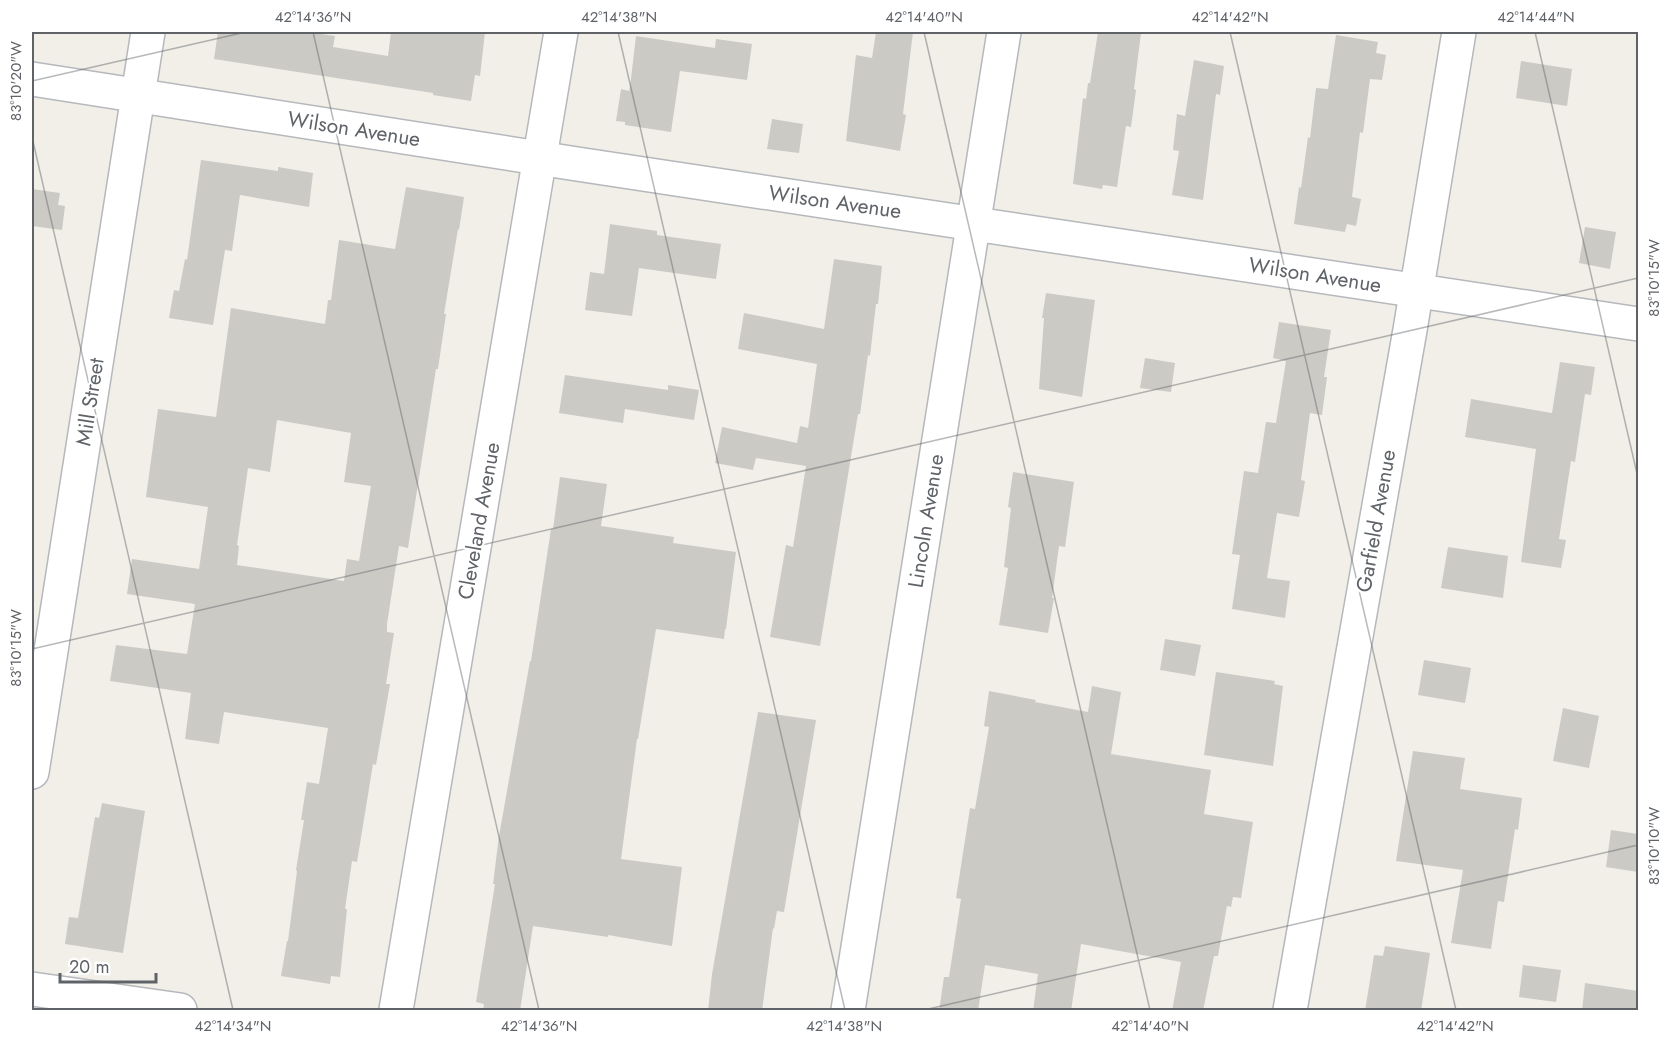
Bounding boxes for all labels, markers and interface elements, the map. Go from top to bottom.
text: 42°14'36"N [275,6,351,28]
text: 42°14'38"N [581,6,657,28]
text: 42°14'40"N [885,6,963,28]
text: 42°14'42"N [1191,6,1269,28]
text: 42°14'44"N [1497,6,1575,28]
text: 83°10'20"W [5,41,27,121]
street label: Wilson Avenue [286,104,423,154]
street label: Wilson Avenue [767,178,903,226]
text: 83°10'15"W [1643,239,1665,317]
street label: Wilson Avenue [1247,250,1384,300]
street label: Mill Street [68,356,112,448]
street label: Cleveland Avenue [450,440,508,602]
street label: Garfield Avenue [1349,447,1403,595]
street label: Lincoln Avenue [901,452,951,590]
text: 83°10'15"W [5,609,27,687]
text: 83°10'10"W [1643,807,1665,885]
scale bar [60,946,156,984]
text: 20 m [69,954,109,980]
text: 42°14'34"N [195,1015,271,1037]
text: 42°14'36"N [501,1015,577,1037]
text: 42°14'38"N [806,1015,882,1037]
text: 42°14'40"N [1111,1015,1189,1037]
text: 42°14'42"N [1416,1015,1494,1037]

